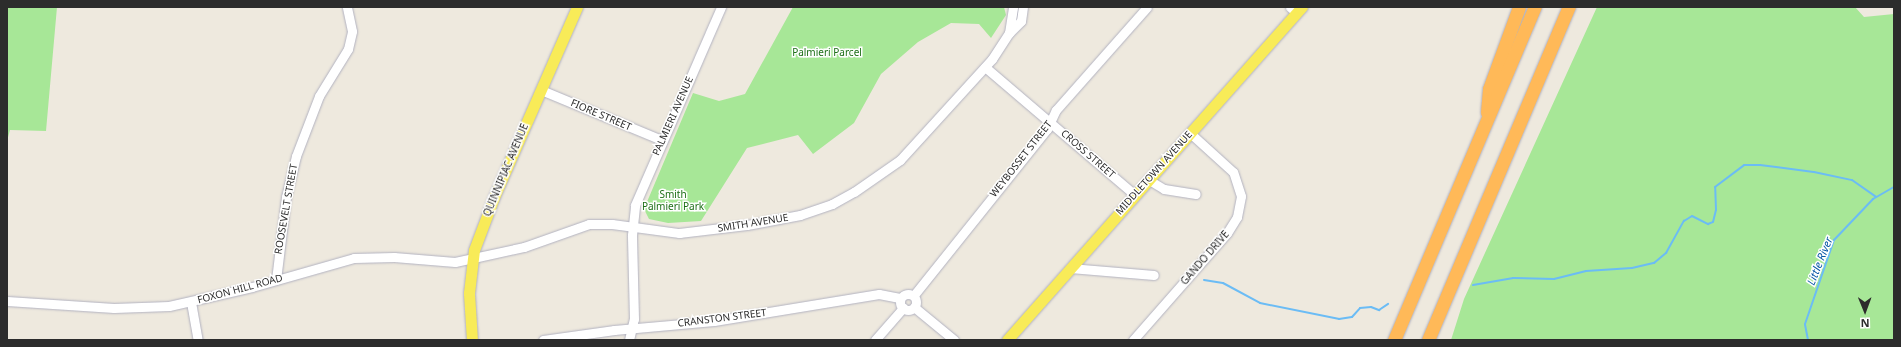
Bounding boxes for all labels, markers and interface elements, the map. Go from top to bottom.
park label: Palmieri Parcel [792,47,862,59]
street label: PALMIERI AVENUE [650,75,696,157]
street label: FIORE STREET [569,97,633,133]
street label: WEYBOSSET STREET [987,118,1055,200]
street label: QUINNIPIAC AVENUE [481,122,531,218]
street label: CROSS STREET [1058,127,1118,181]
street label: MIDDLETOWN AVENUE [1113,129,1195,217]
street label: ROOSEVELT STREET [272,163,300,255]
park label: Smith Palmieri Park [642,188,704,212]
street label: SMITH AVENUE [717,211,789,235]
street label: GANDO DRIVE [1178,229,1232,287]
water label: Little River [1804,235,1836,287]
street label: FOXON HILL ROAD [196,272,284,306]
north arrow [1845,291,1885,331]
street label: CRANSTON STREET [677,307,767,329]
text: N [1861,316,1870,331]

